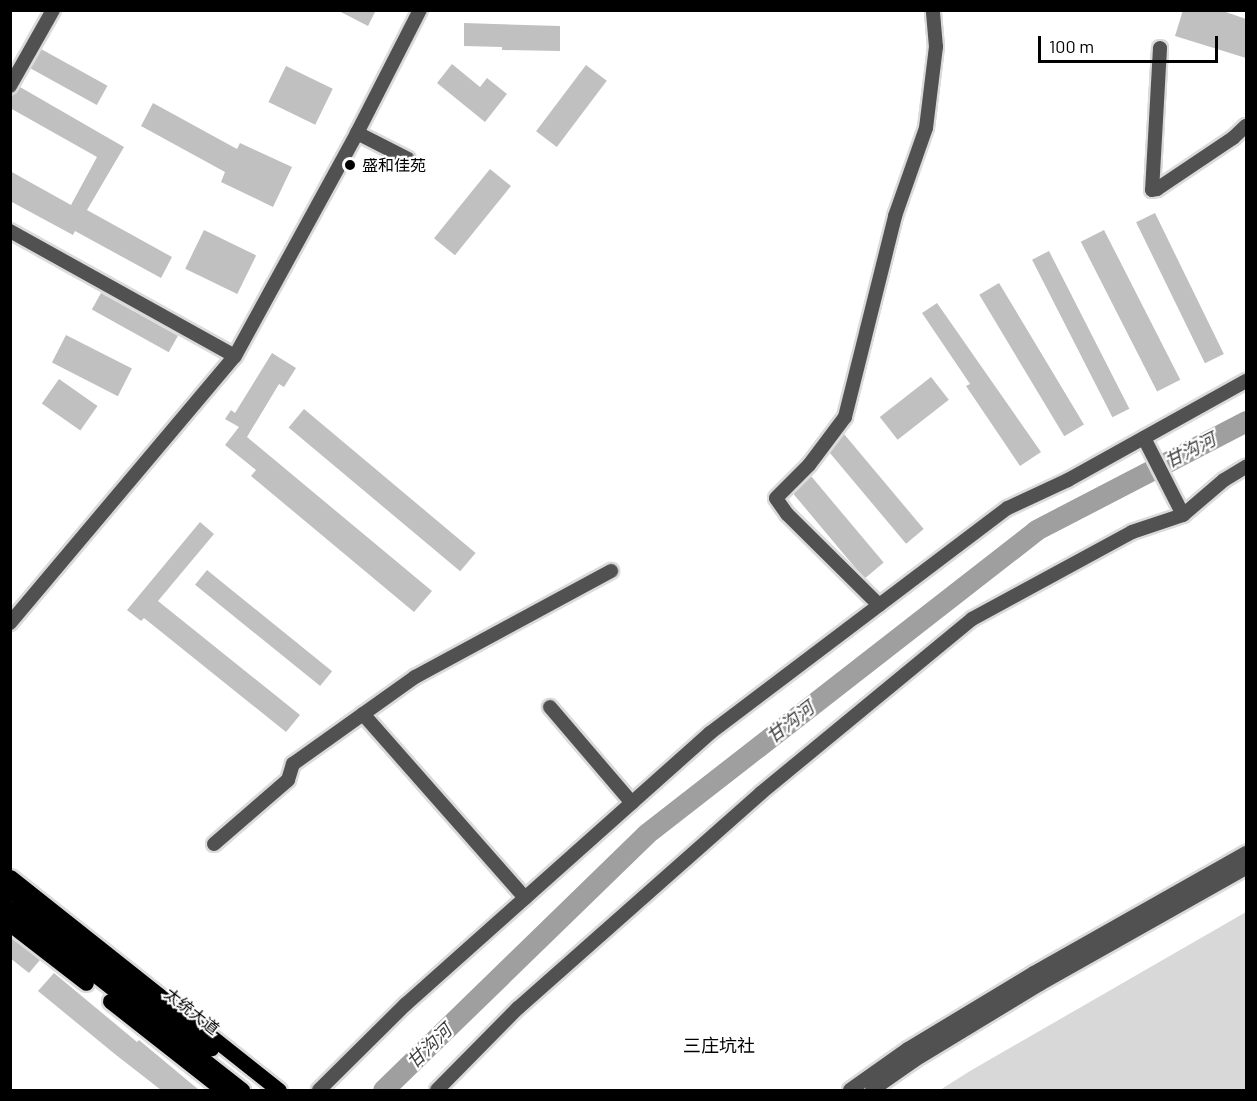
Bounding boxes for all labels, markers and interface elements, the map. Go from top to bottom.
scale bar [1041,24,1221,62]
text: 100 m [1049,35,1094,57]
place label: 盛和佳苑 [362,155,426,175]
marker: 盛和佳苑 [343,158,357,172]
water label: 甘沟河 [1161,428,1219,472]
water label: 甘沟河 [762,697,818,747]
street label: 太统大道 [161,984,223,1038]
water label: 甘沟河 [402,1019,456,1073]
district label: 三庄坑社 [683,1034,755,1056]

